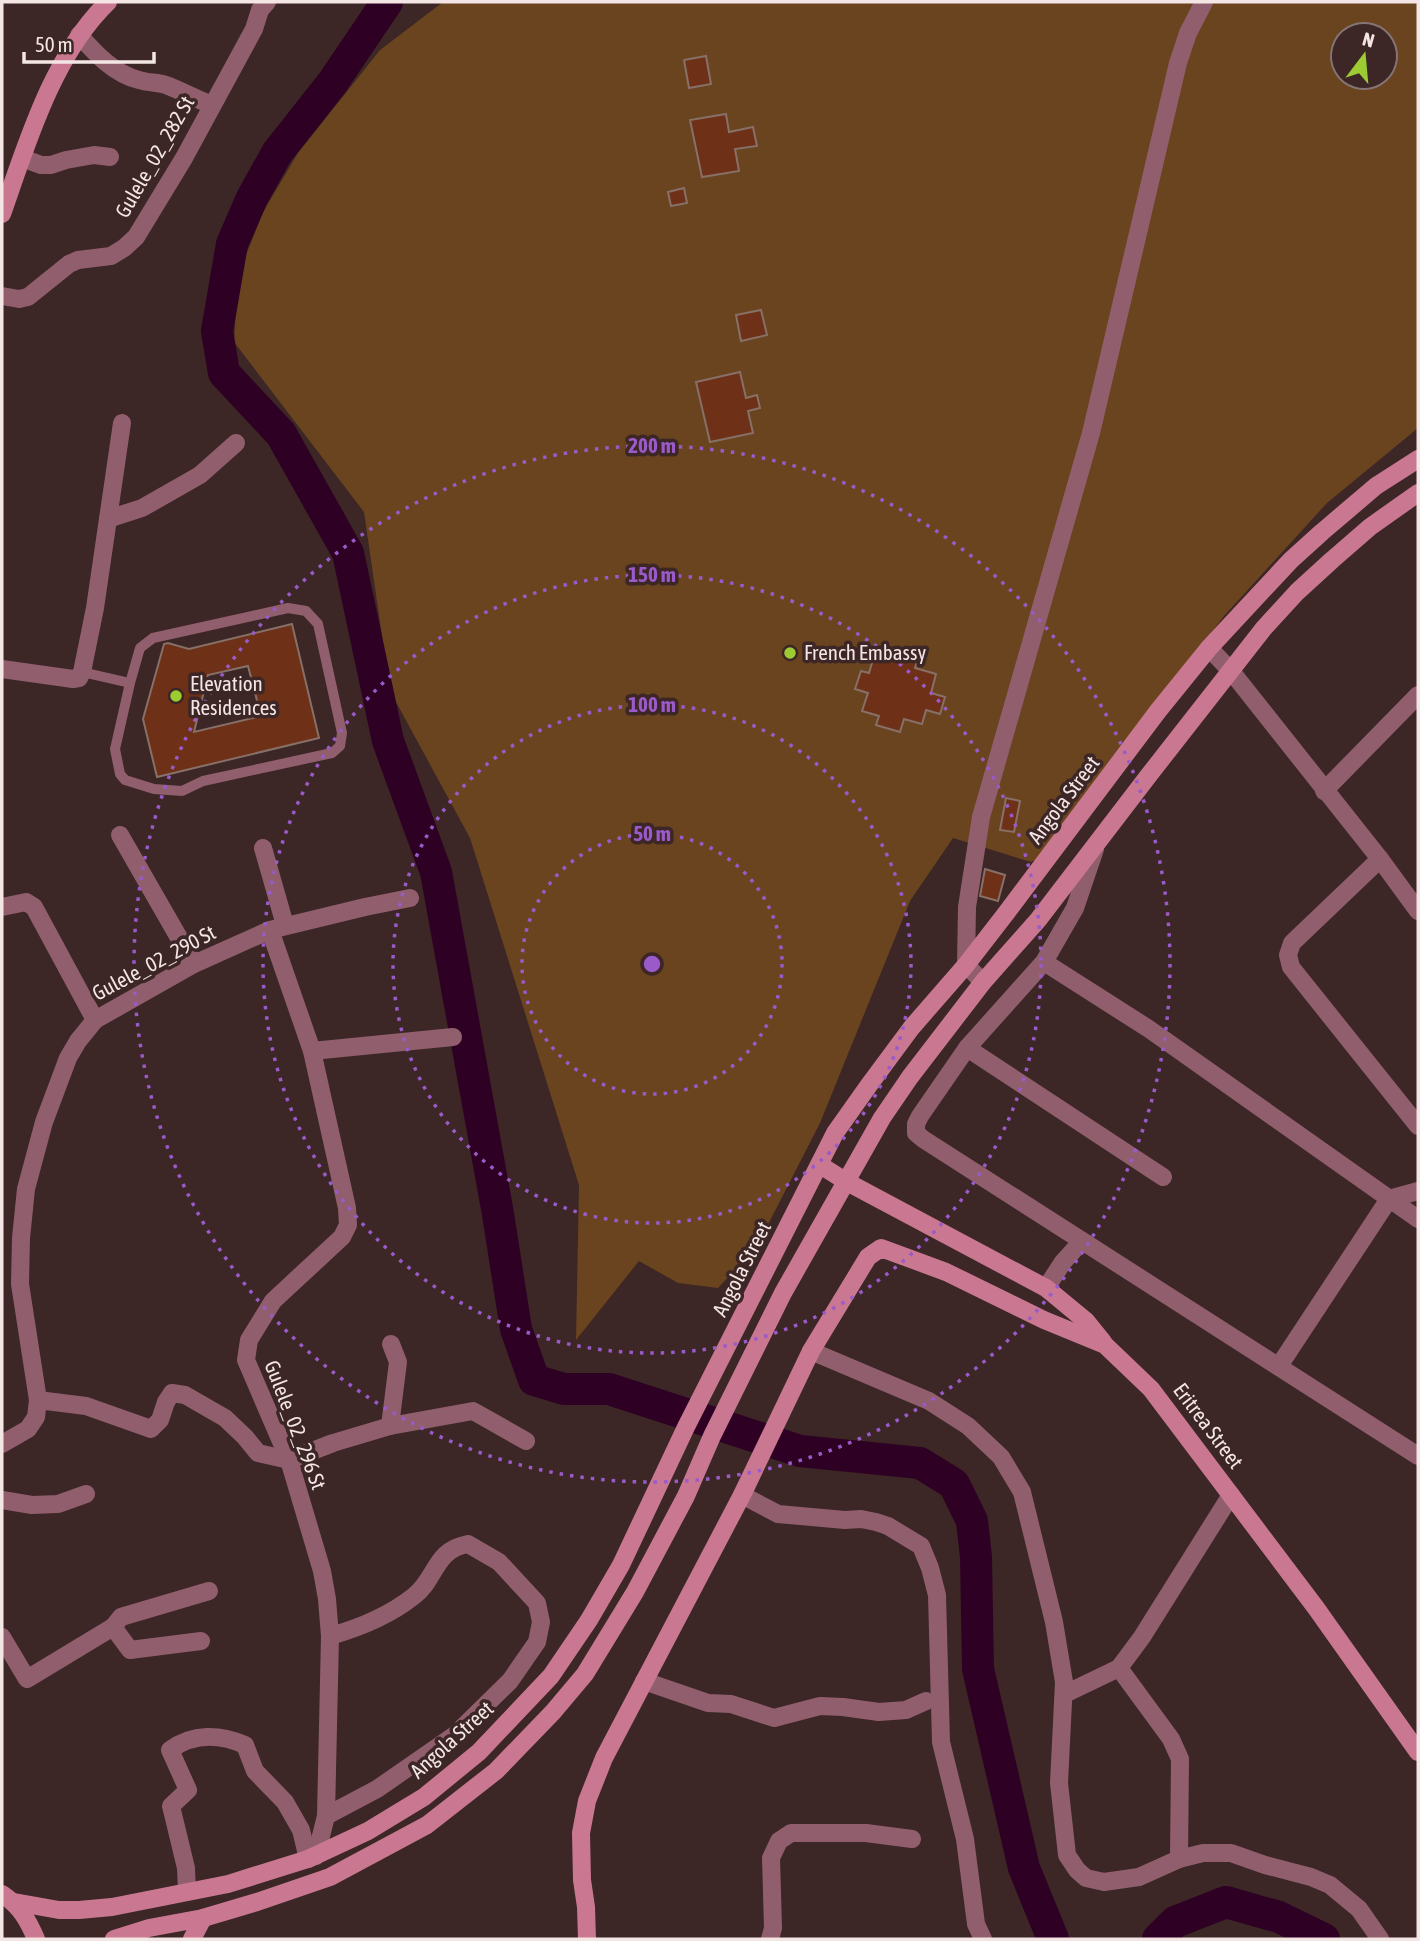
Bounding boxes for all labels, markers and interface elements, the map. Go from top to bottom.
scale bar [24,21,154,65]
north arrow [1329,21,1399,91]
text: N [1360,28,1377,52]
text: 50 m [35,32,73,56]
street label: Gulele_02_282 St [110,92,199,221]
text: 200 m [628,433,676,457]
text: 150 m [628,562,676,586]
place label: French Embassy [804,640,926,664]
marker: French Embassy [782,645,798,661]
place label: Elevation Residences [190,671,277,719]
marker: Elevation Residences [168,688,184,704]
text: 100 m [628,692,676,716]
street label: Angola Street [1023,751,1104,848]
text: 50 m [633,821,671,845]
street label: Gulele_02_290 St [88,920,219,1005]
centre of rings [640,952,664,976]
street label: Angola Street [707,1217,775,1320]
street label: Gulele_02_296 St [260,1357,332,1492]
street label: Eritrea Street [1169,1378,1249,1473]
street label: Angola Street [405,1696,498,1783]

